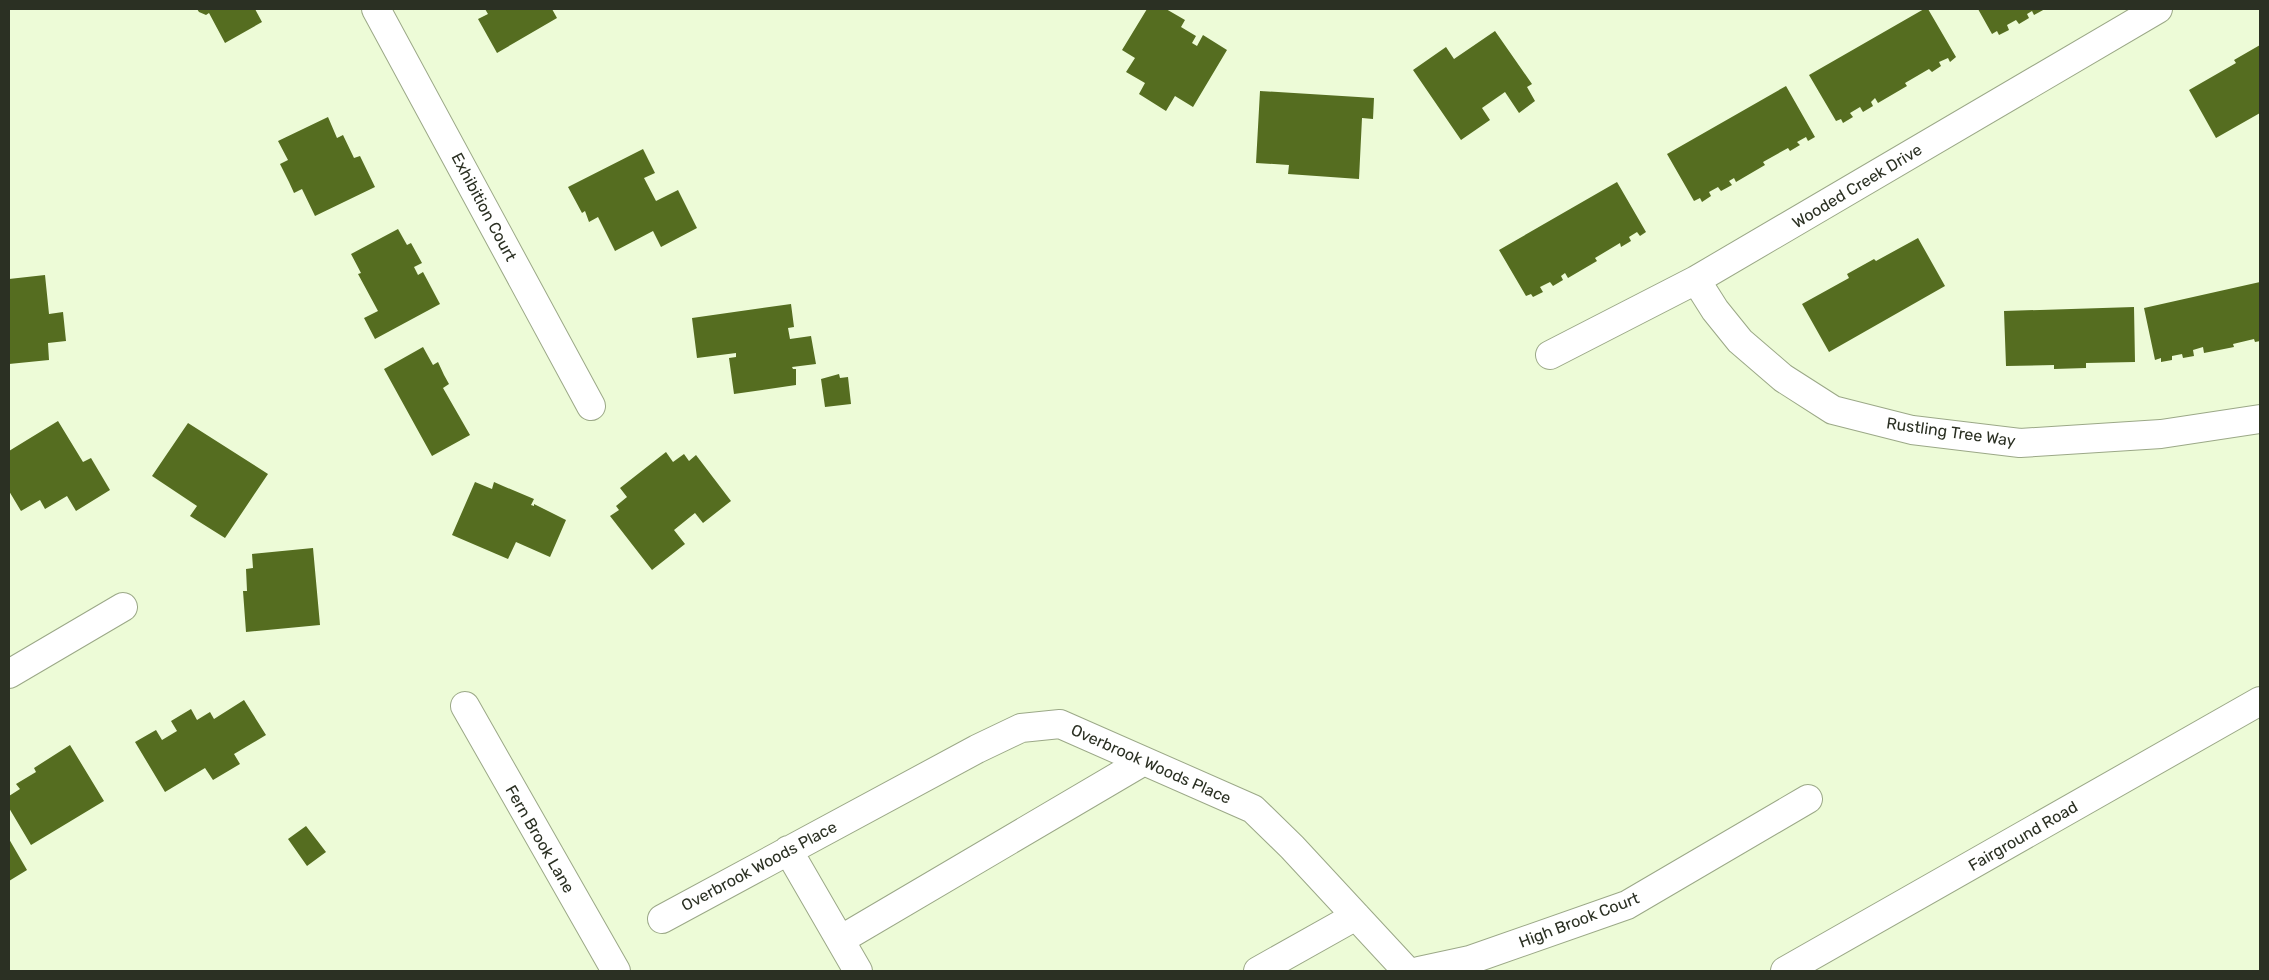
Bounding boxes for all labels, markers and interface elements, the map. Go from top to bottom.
street label: Wooded Creek Drive [1789,140,1925,232]
street label: Exhibition Court [447,150,521,264]
street label: Rustling Tree Way [1885,414,2017,451]
street label: Overbrook Woods Place [1068,720,1234,808]
street label: Fern Brook Lane [501,782,579,896]
street label: Fairground Road [1965,797,2081,875]
street label: Overbrook Woods Place [678,817,840,915]
street label: High Brook Court [1516,888,1642,952]

